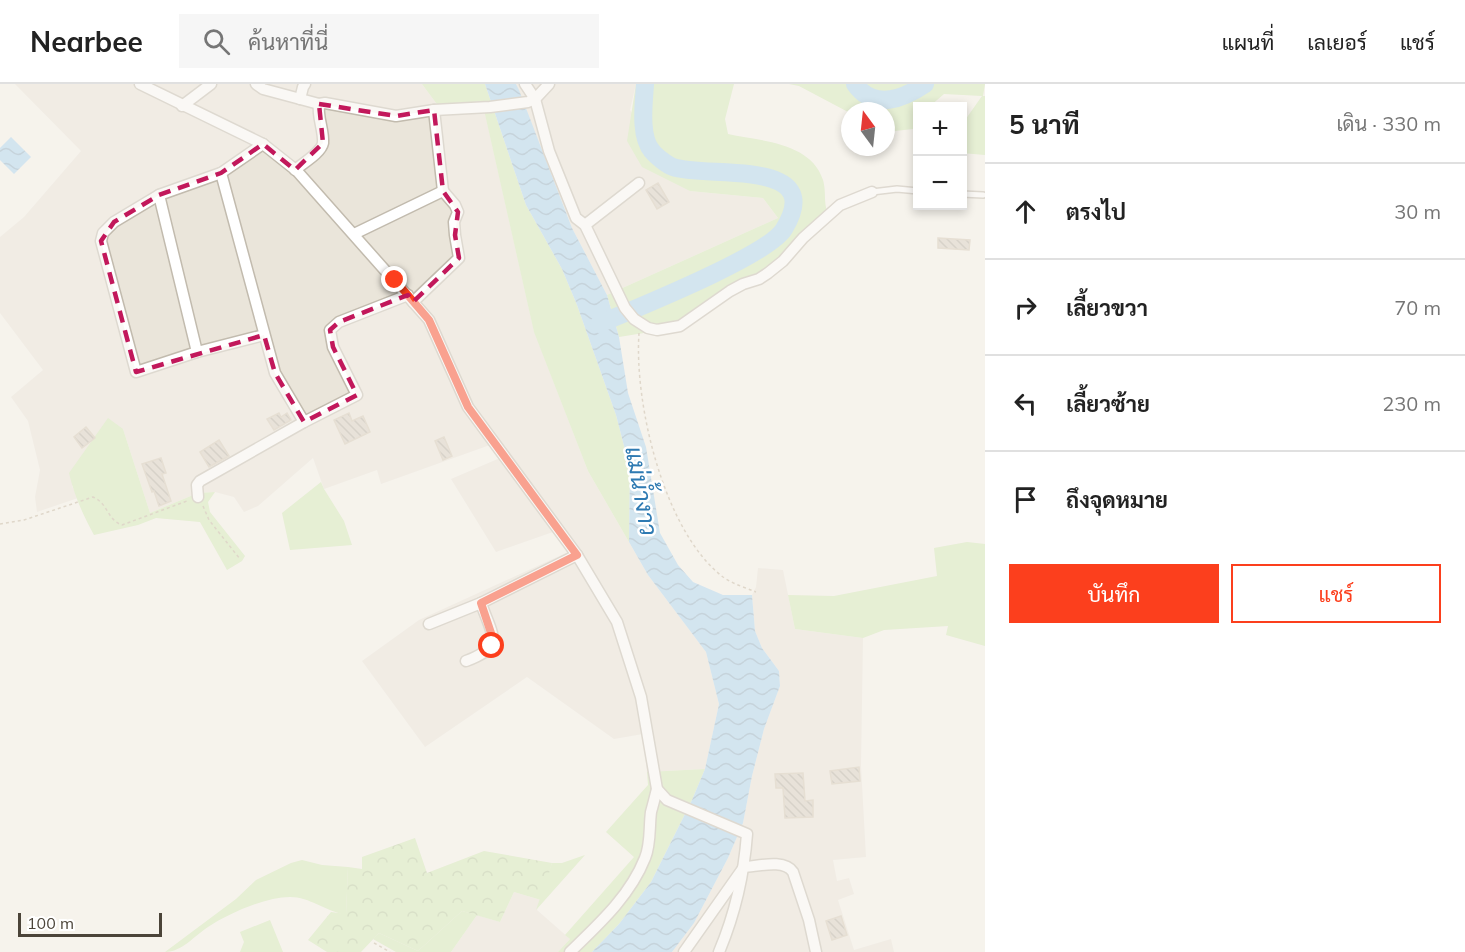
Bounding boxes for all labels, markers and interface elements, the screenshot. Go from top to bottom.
search box [179,14,599,68]
text: Nearbee [30,24,143,59]
icon: search [200,25,233,58]
text: ค้นหาที่นี่ [248,28,328,56]
text: แผนที่ [1222,29,1274,55]
text: เลเยอร์ [1307,29,1367,55]
text: แชร์ [1400,29,1435,55]
north arrow [841,102,895,156]
map controls [913,102,967,210]
button: + [913,102,967,156]
text: 5 นาที [1009,108,1080,141]
text: เดิน · 330 m [1336,111,1441,136]
button: − [913,156,967,210]
icon: ahead [1009,195,1042,228]
text: ตรงไป [1066,198,1126,226]
text: 30 m [1394,199,1441,224]
route end [381,266,407,292]
icon: right [1009,291,1042,324]
text: เลี้ยวขวา [1066,294,1148,322]
text: 70 m [1394,295,1441,320]
icon: left [1009,387,1042,420]
text: เลี้ยวซ้าย [1066,390,1150,418]
text: 230 m [1382,391,1441,416]
water label: แม่น้ำงาว [619,443,669,538]
icon: arrive [1009,483,1042,516]
text: ถึงจุดหมาย [1066,486,1168,514]
button: บันทึก [1009,564,1219,623]
button: แชร์ [1231,564,1441,623]
route start [478,632,504,658]
scale bar [18,910,162,938]
text: 100 m [27,913,74,933]

